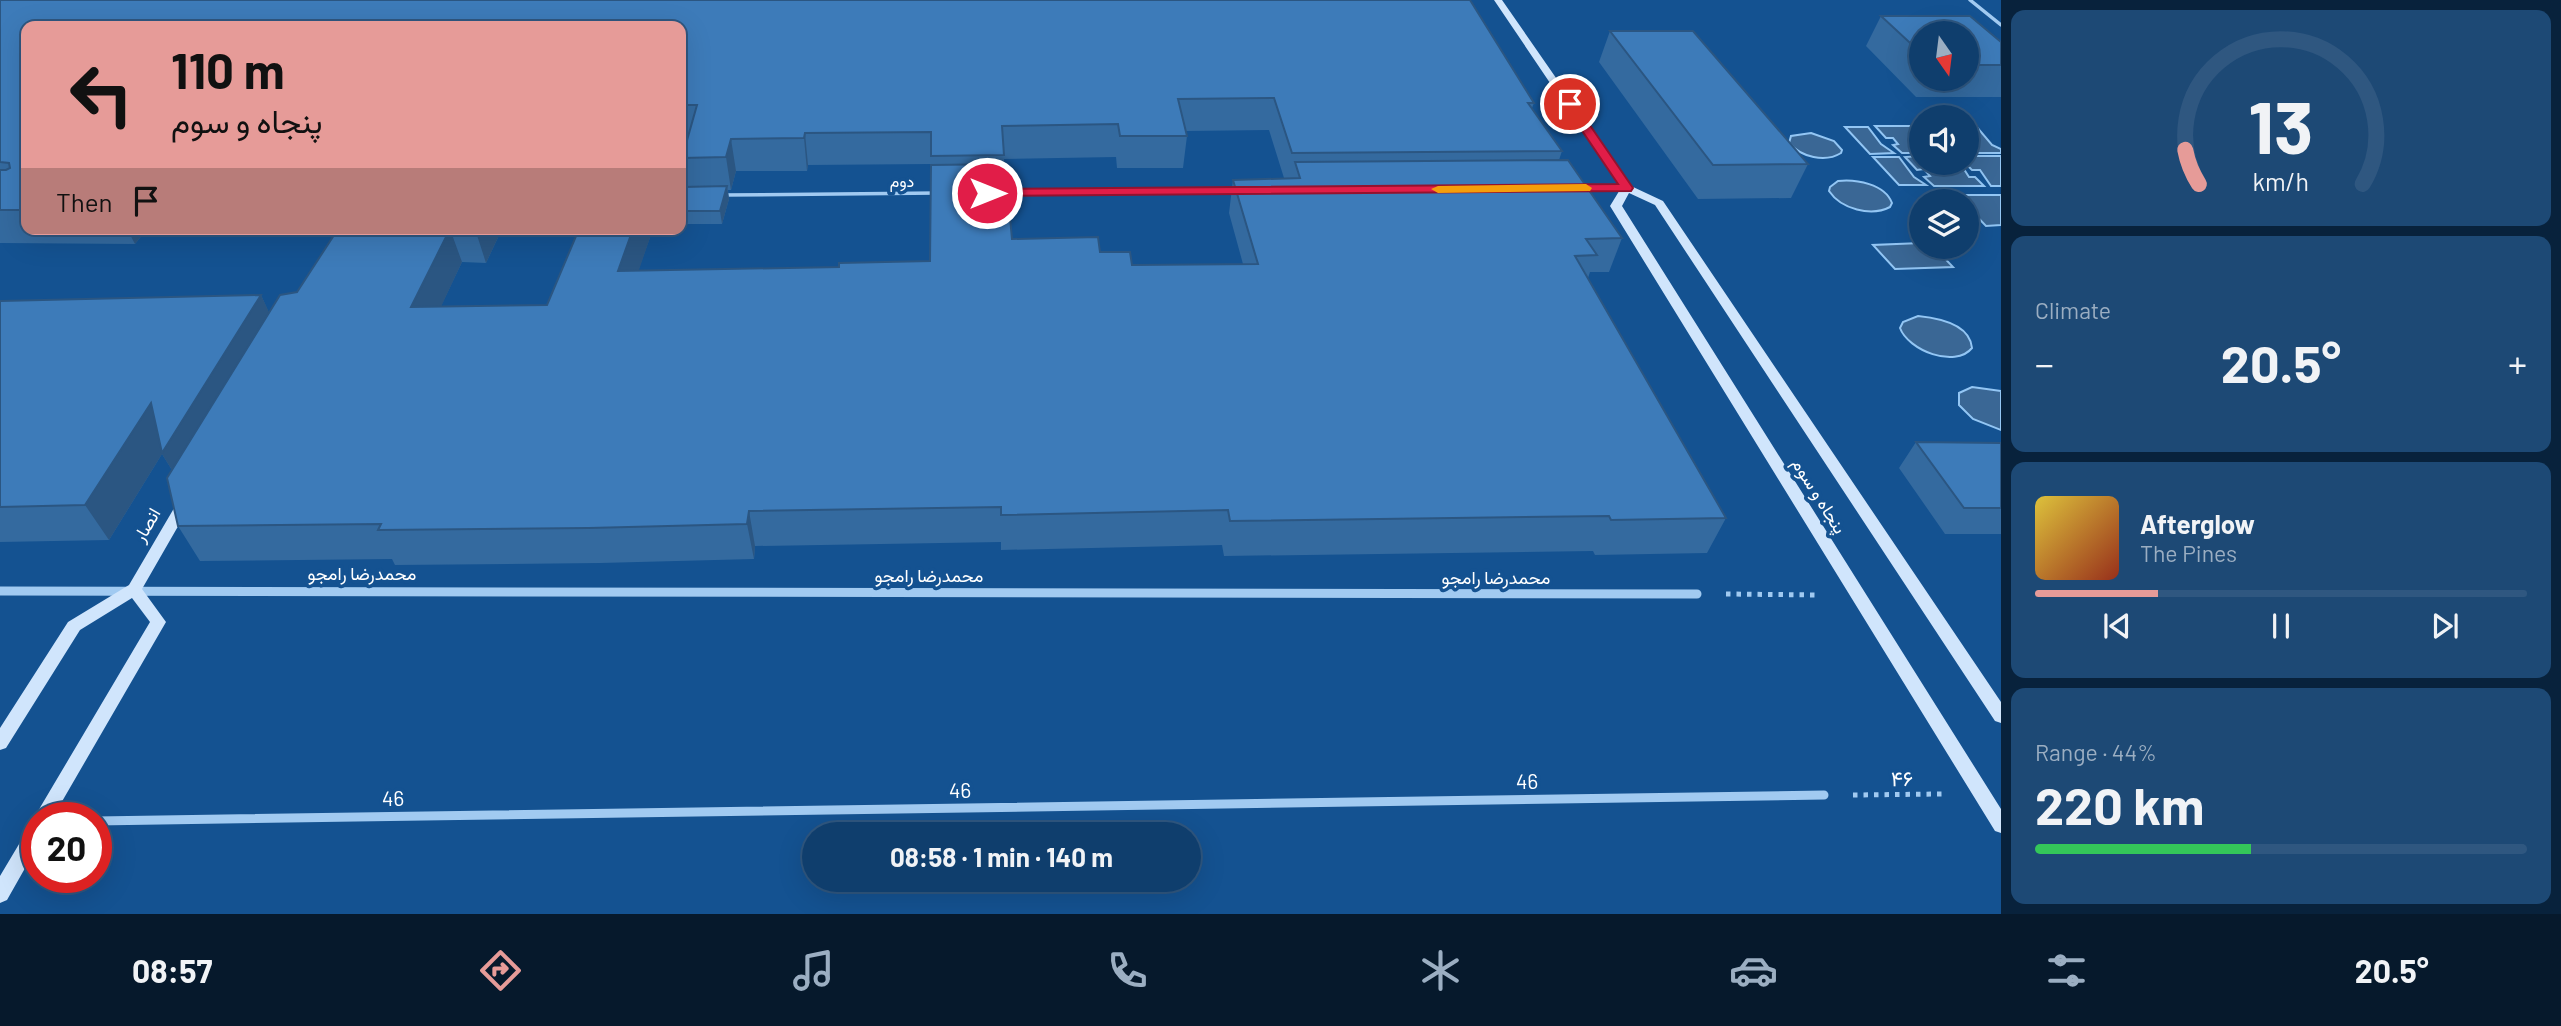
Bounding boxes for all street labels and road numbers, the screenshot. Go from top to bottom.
street label: دوم [890,171,914,192]
street label: پنجاه و سوم [1786,454,1852,538]
street label: انصار [127,504,165,547]
street label: محمدرضا رامجو [308,562,416,585]
street label: محمدرضا رامجو [875,564,983,587]
street label: محمدرضا رامجو [1442,566,1550,589]
street label: ۴۶ [1891,765,1913,790]
street label: 46 [1516,768,1538,793]
street label: 46 [949,777,971,802]
street label: 46 [382,785,404,810]

